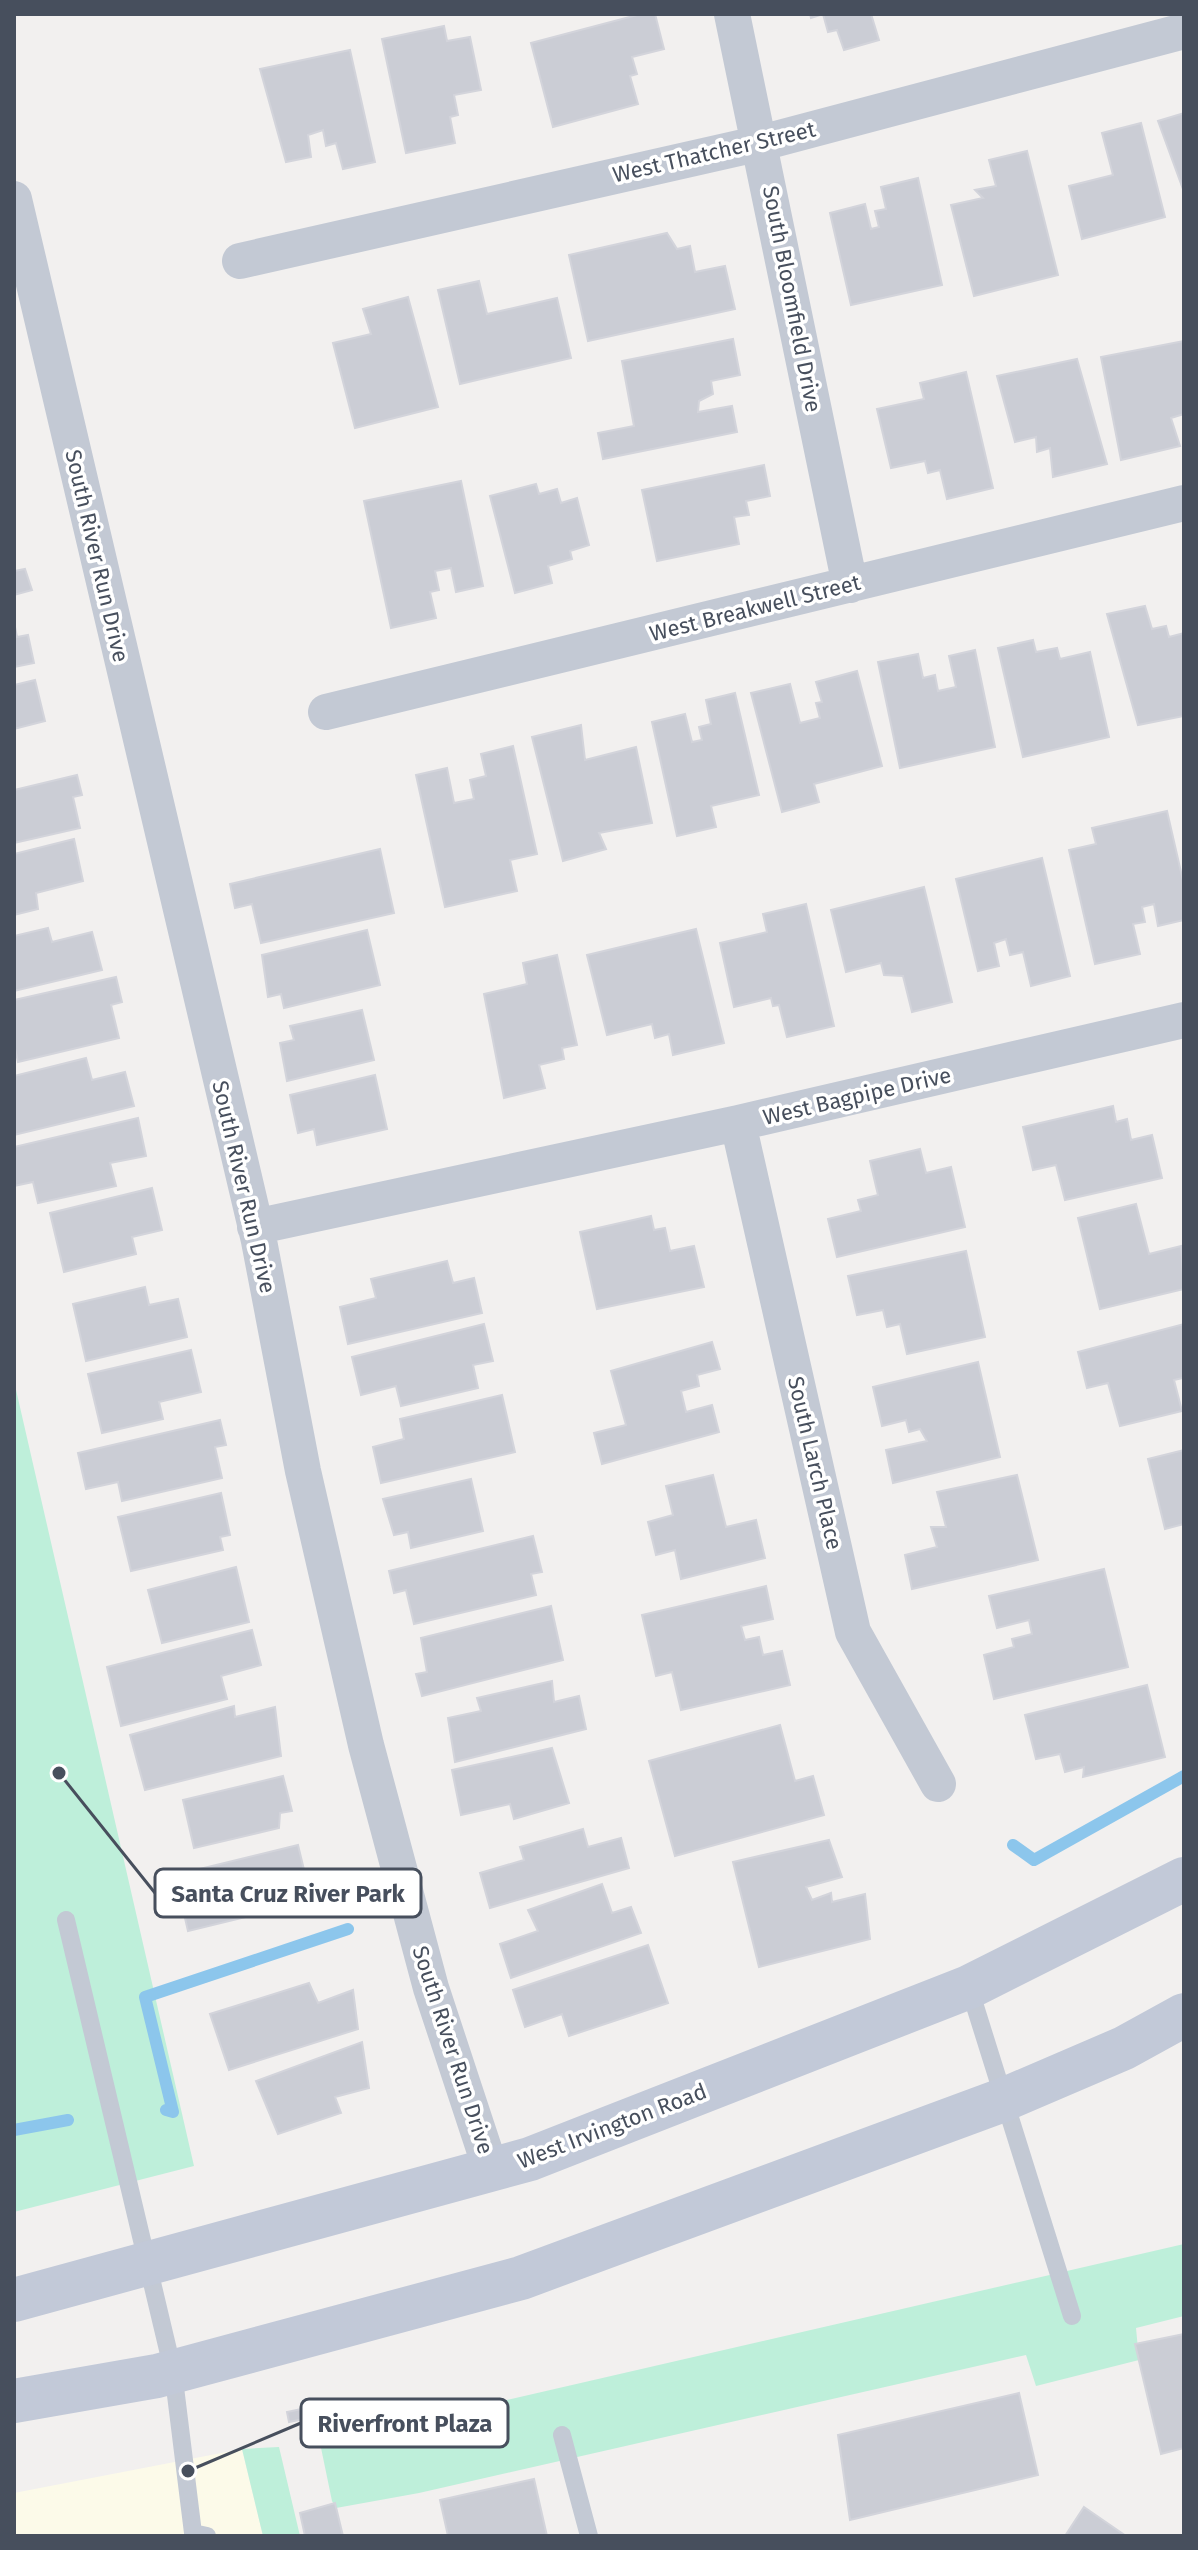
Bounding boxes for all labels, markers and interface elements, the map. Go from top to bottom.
street label: West Thatcher Street [610,116,818,188]
street label: South Bloomfield Drive [757,183,827,415]
street label: South River Run Drive [59,447,135,665]
street label: West Breakwell Street [647,569,863,647]
street label: West Bagpipe Drive [760,1061,954,1131]
street label: South River Run Drive [206,1078,282,1296]
street label: South Larch Place [782,1374,848,1552]
callout: Santa Cruz River Park [155,1869,421,1917]
text: Santa Cruz River Park [171,1880,406,1908]
street label: South River Run Drive [407,1942,499,2158]
street label: West Irvington Road [514,2078,710,2174]
callout: Riverfront Plaza [301,2399,508,2447]
text: Riverfront Plaza [318,2410,492,2438]

